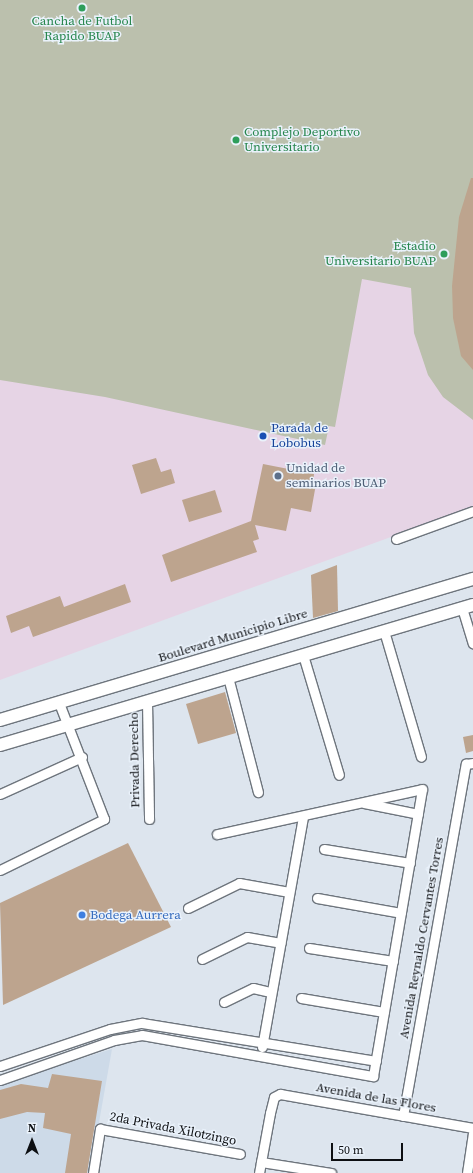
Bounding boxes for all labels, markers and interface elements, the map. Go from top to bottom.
marker: Cancha de Futbol Rapido BUAP [77,3,87,13]
place label: Cancha de Futbol Rapido BUAP [32,14,132,45]
place label: Complejo Deportivo Universitario [244,125,360,156]
marker: Complejo Deportivo Universitario [231,135,241,145]
place label: Estadio Universitario BUAP [325,239,436,270]
marker: Estadio Universitario BUAP [439,249,449,259]
place label: Parada de Lobobus [271,421,328,452]
marker: Parada de Lobobus [258,431,268,441]
place label: Unidad de seminarios BUAP [286,461,386,492]
marker: Unidad de seminarios BUAP [273,471,283,481]
street label: Boulevard Municipio Libre [156,606,310,666]
street label: Privada Derecho [126,712,144,808]
street label: Avenida Reynaldo Cervantes Torres [397,836,447,1040]
place label: Bodega Aurrera [90,907,181,923]
marker: Bodega Aurrera [77,910,87,920]
street label: Avenida de las Flores [315,1080,437,1116]
street label: 2da Privada Xilotzingo [108,1109,238,1149]
north arrow [12,1121,52,1161]
text: N [28,1121,36,1136]
scale bar [333,1135,405,1161]
text: 50 m [338,1142,364,1158]

